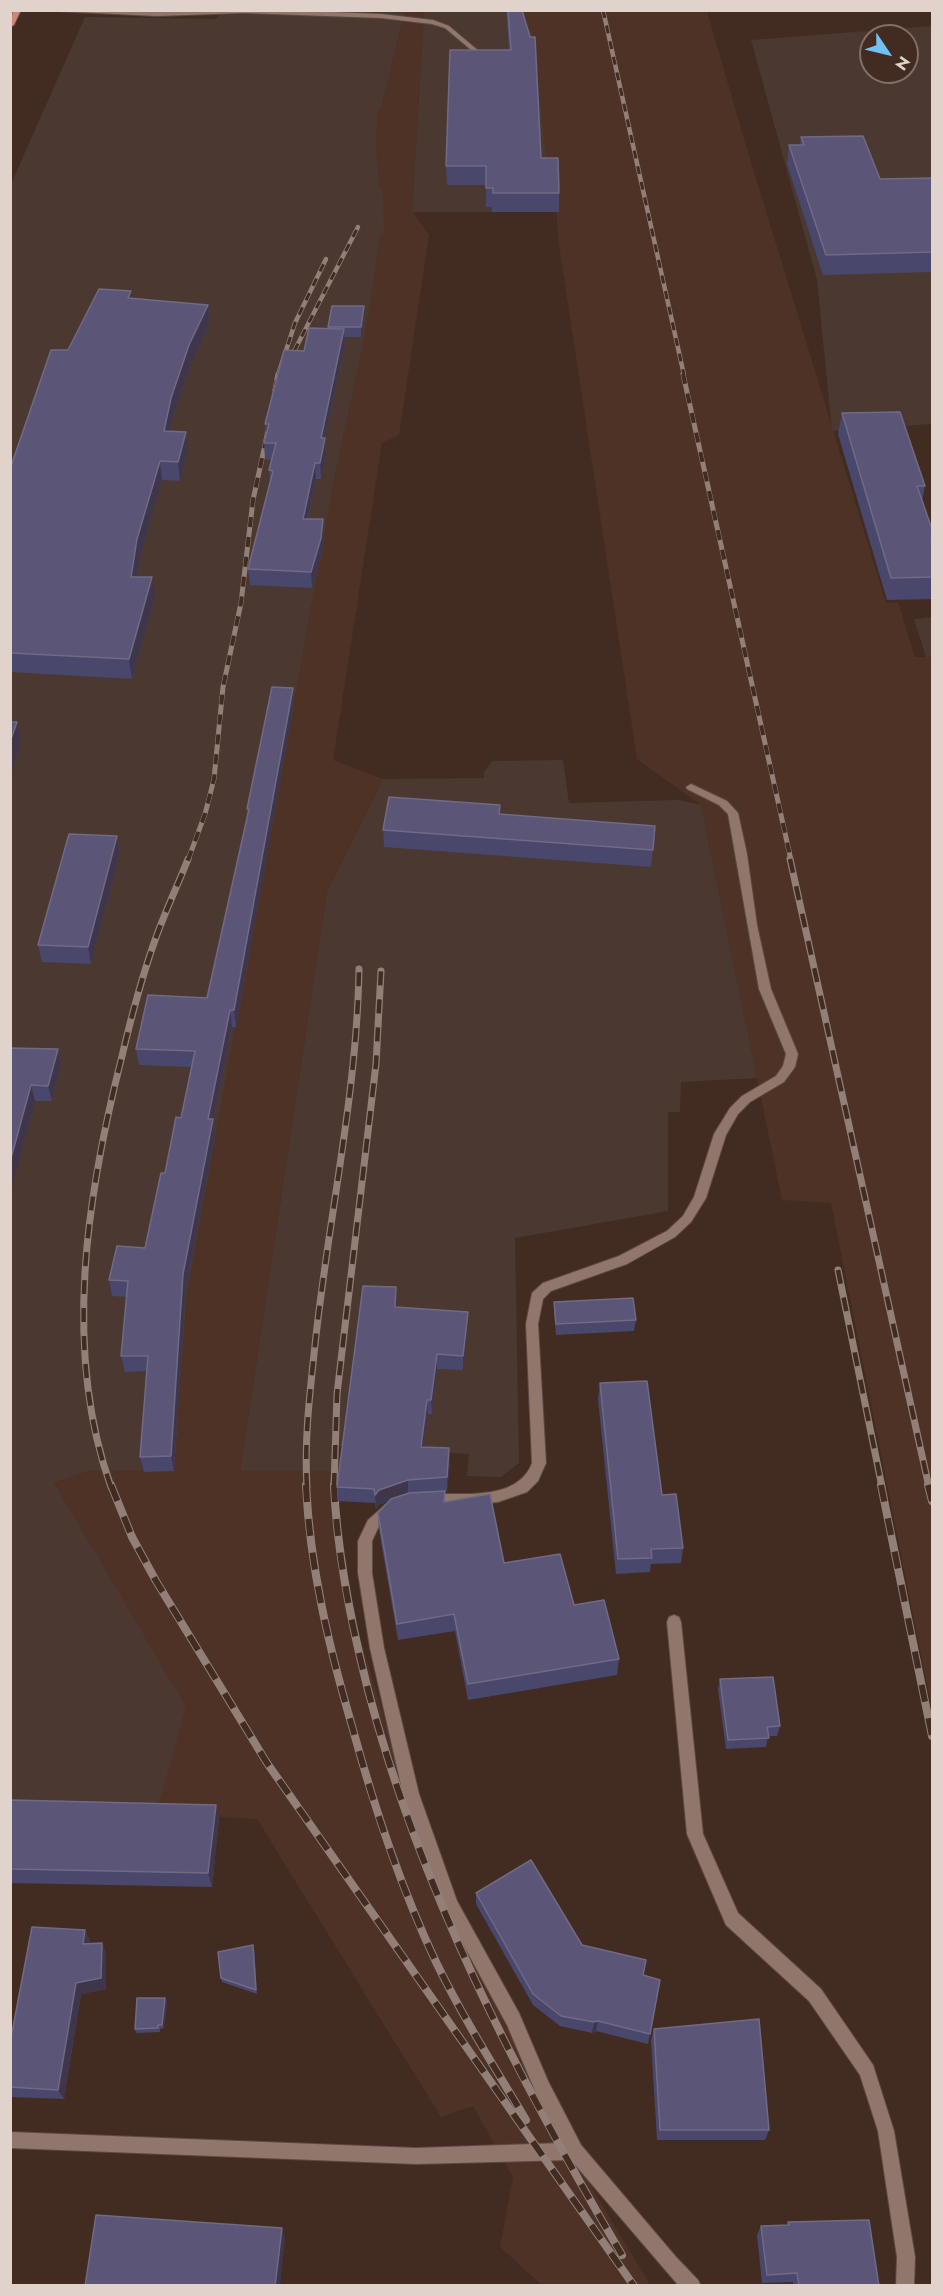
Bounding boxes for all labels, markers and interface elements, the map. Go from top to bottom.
north arrow [859,24,919,84]
text: N [889,52,916,75]

